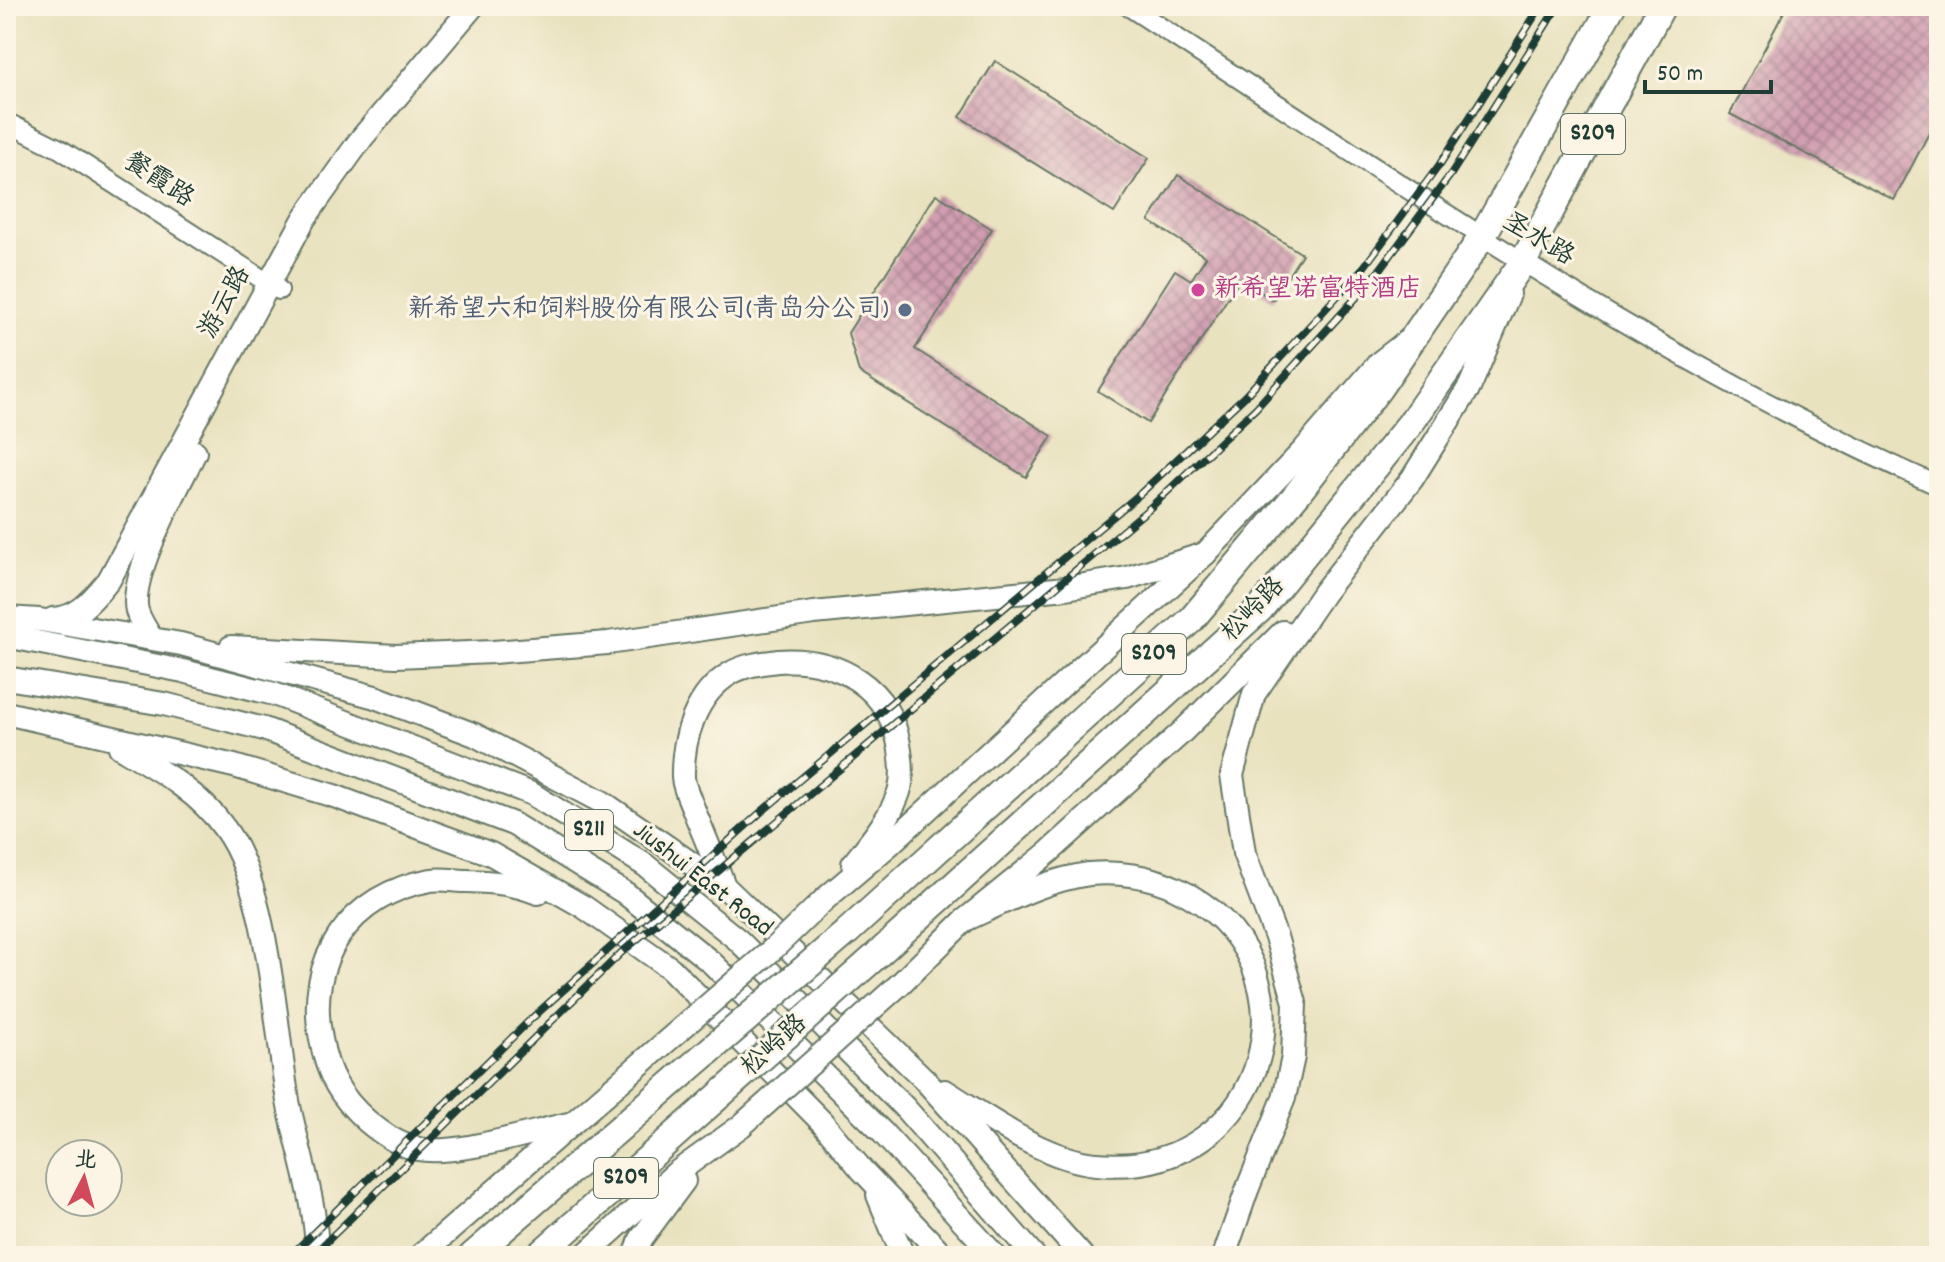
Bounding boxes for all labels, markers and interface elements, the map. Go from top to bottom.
scale bar [1645,44,1771,94]
text: 50 m [1657,58,1703,92]
road number: S209 [1561,114,1625,154]
street label: 餐霞路 [115,144,201,218]
street label: 圣水路 [1495,204,1581,276]
street label: 游云路 [191,260,261,346]
place label: 新希望诺富特酒店 [1214,272,1422,309]
marker: 新希望诺富特酒店 [1189,281,1207,299]
place label: 新希望六和饲料股份有限公司(青岛分公司) [408,292,889,329]
marker: 新希望六和饲料股份有限公司(青岛分公司) [896,301,914,319]
street label: 松岭路 [1214,569,1294,651]
road number: S209 [1122,634,1186,674]
road number: S211 [565,810,613,850]
street label: Jiushui East Road [624,813,780,947]
street label: 松岭路 [734,1006,816,1086]
north arrow [44,1138,124,1218]
text: 北 [73,1145,98,1178]
road number: S209 [594,1158,658,1198]

